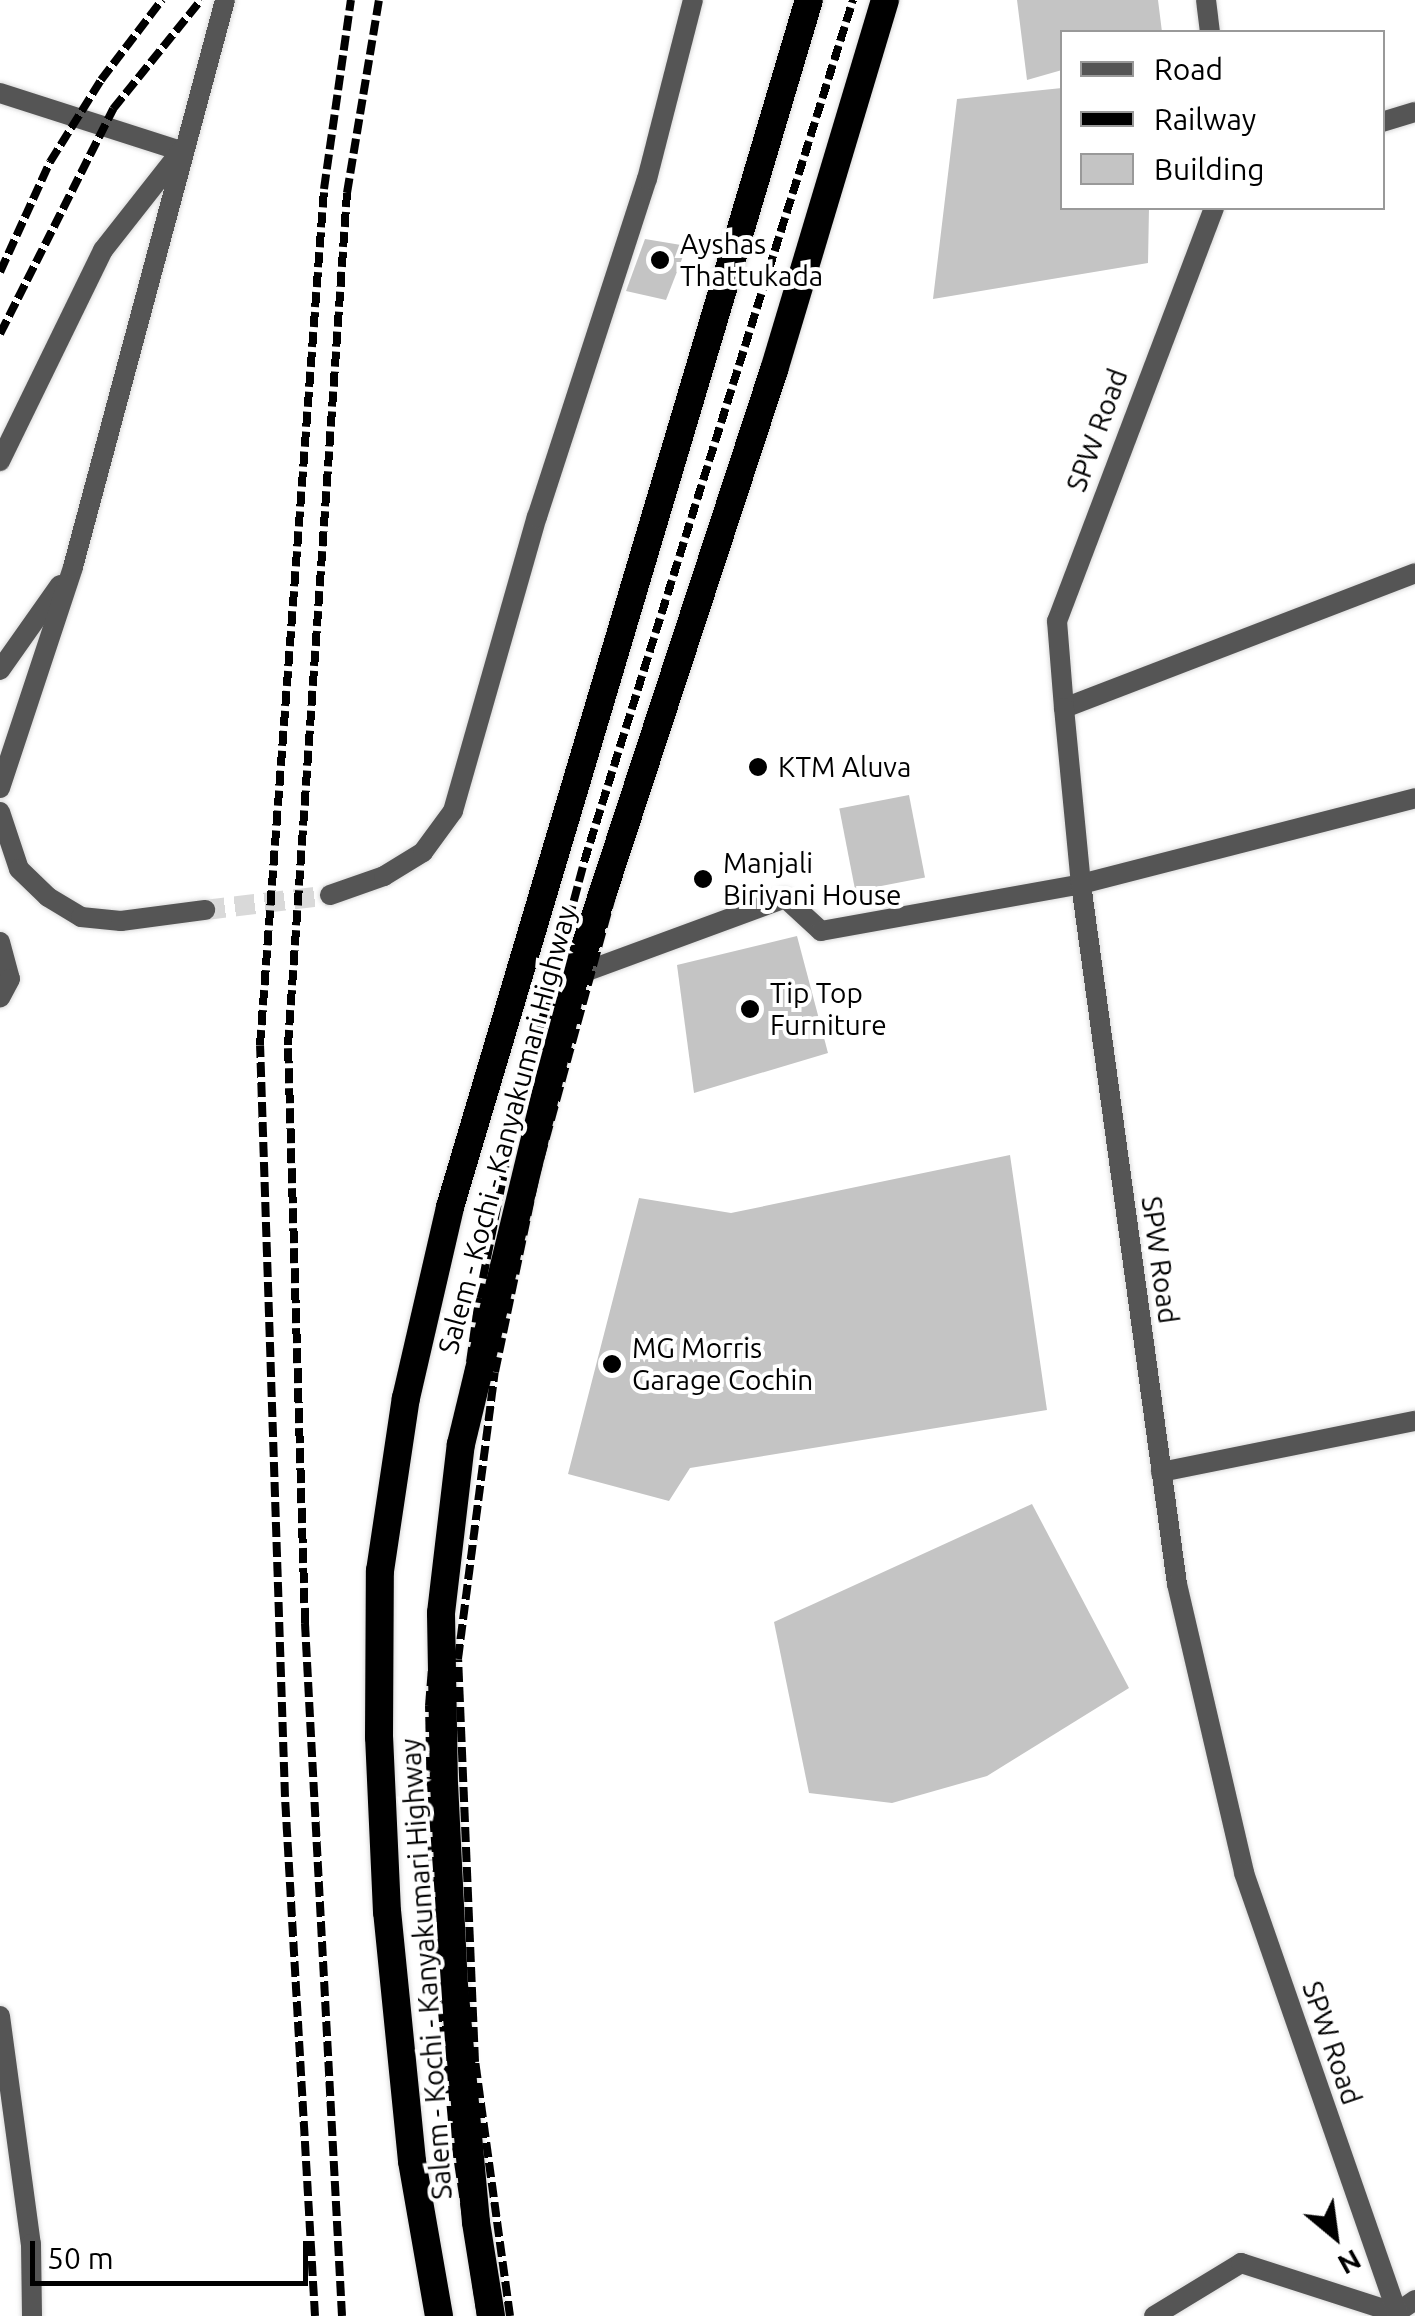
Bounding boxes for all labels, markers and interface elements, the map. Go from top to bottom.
legend [1060,30,1385,210]
text: Road [1154,52,1223,86]
text: Railway [1154,102,1256,136]
text: Building [1154,152,1265,186]
place label: Ayshas Thattukada [680,227,823,293]
marker: Ayshas Thattukada [649,249,671,271]
street label: SPW Road [1059,364,1135,496]
place label: KTM Aluva [778,750,911,784]
marker: KTM Aluva [747,756,769,778]
place label: Manjali Biriyani House [723,846,901,912]
marker: Manjali Biriyani House [692,868,714,890]
street label: Salem - Kochi - Kanyakumari Highway [431,902,583,1358]
place label: Tip Top Furniture [770,976,887,1042]
marker: Tip Top Furniture [739,998,761,1020]
street label: SPW Road [1134,1194,1186,1326]
place label: MG Morris Garage Cochin [632,1331,813,1397]
marker: MG Morris Garage Cochin [601,1353,623,1375]
street label: Salem - Kochi - Kanyakumari Highway [393,1737,459,2201]
street label: SPW Road [1295,1977,1369,2109]
north arrow [1285,2186,1385,2286]
scale bar [35,2221,312,2283]
text: 50 m [47,2241,114,2275]
text: N [1333,2244,1366,2281]

